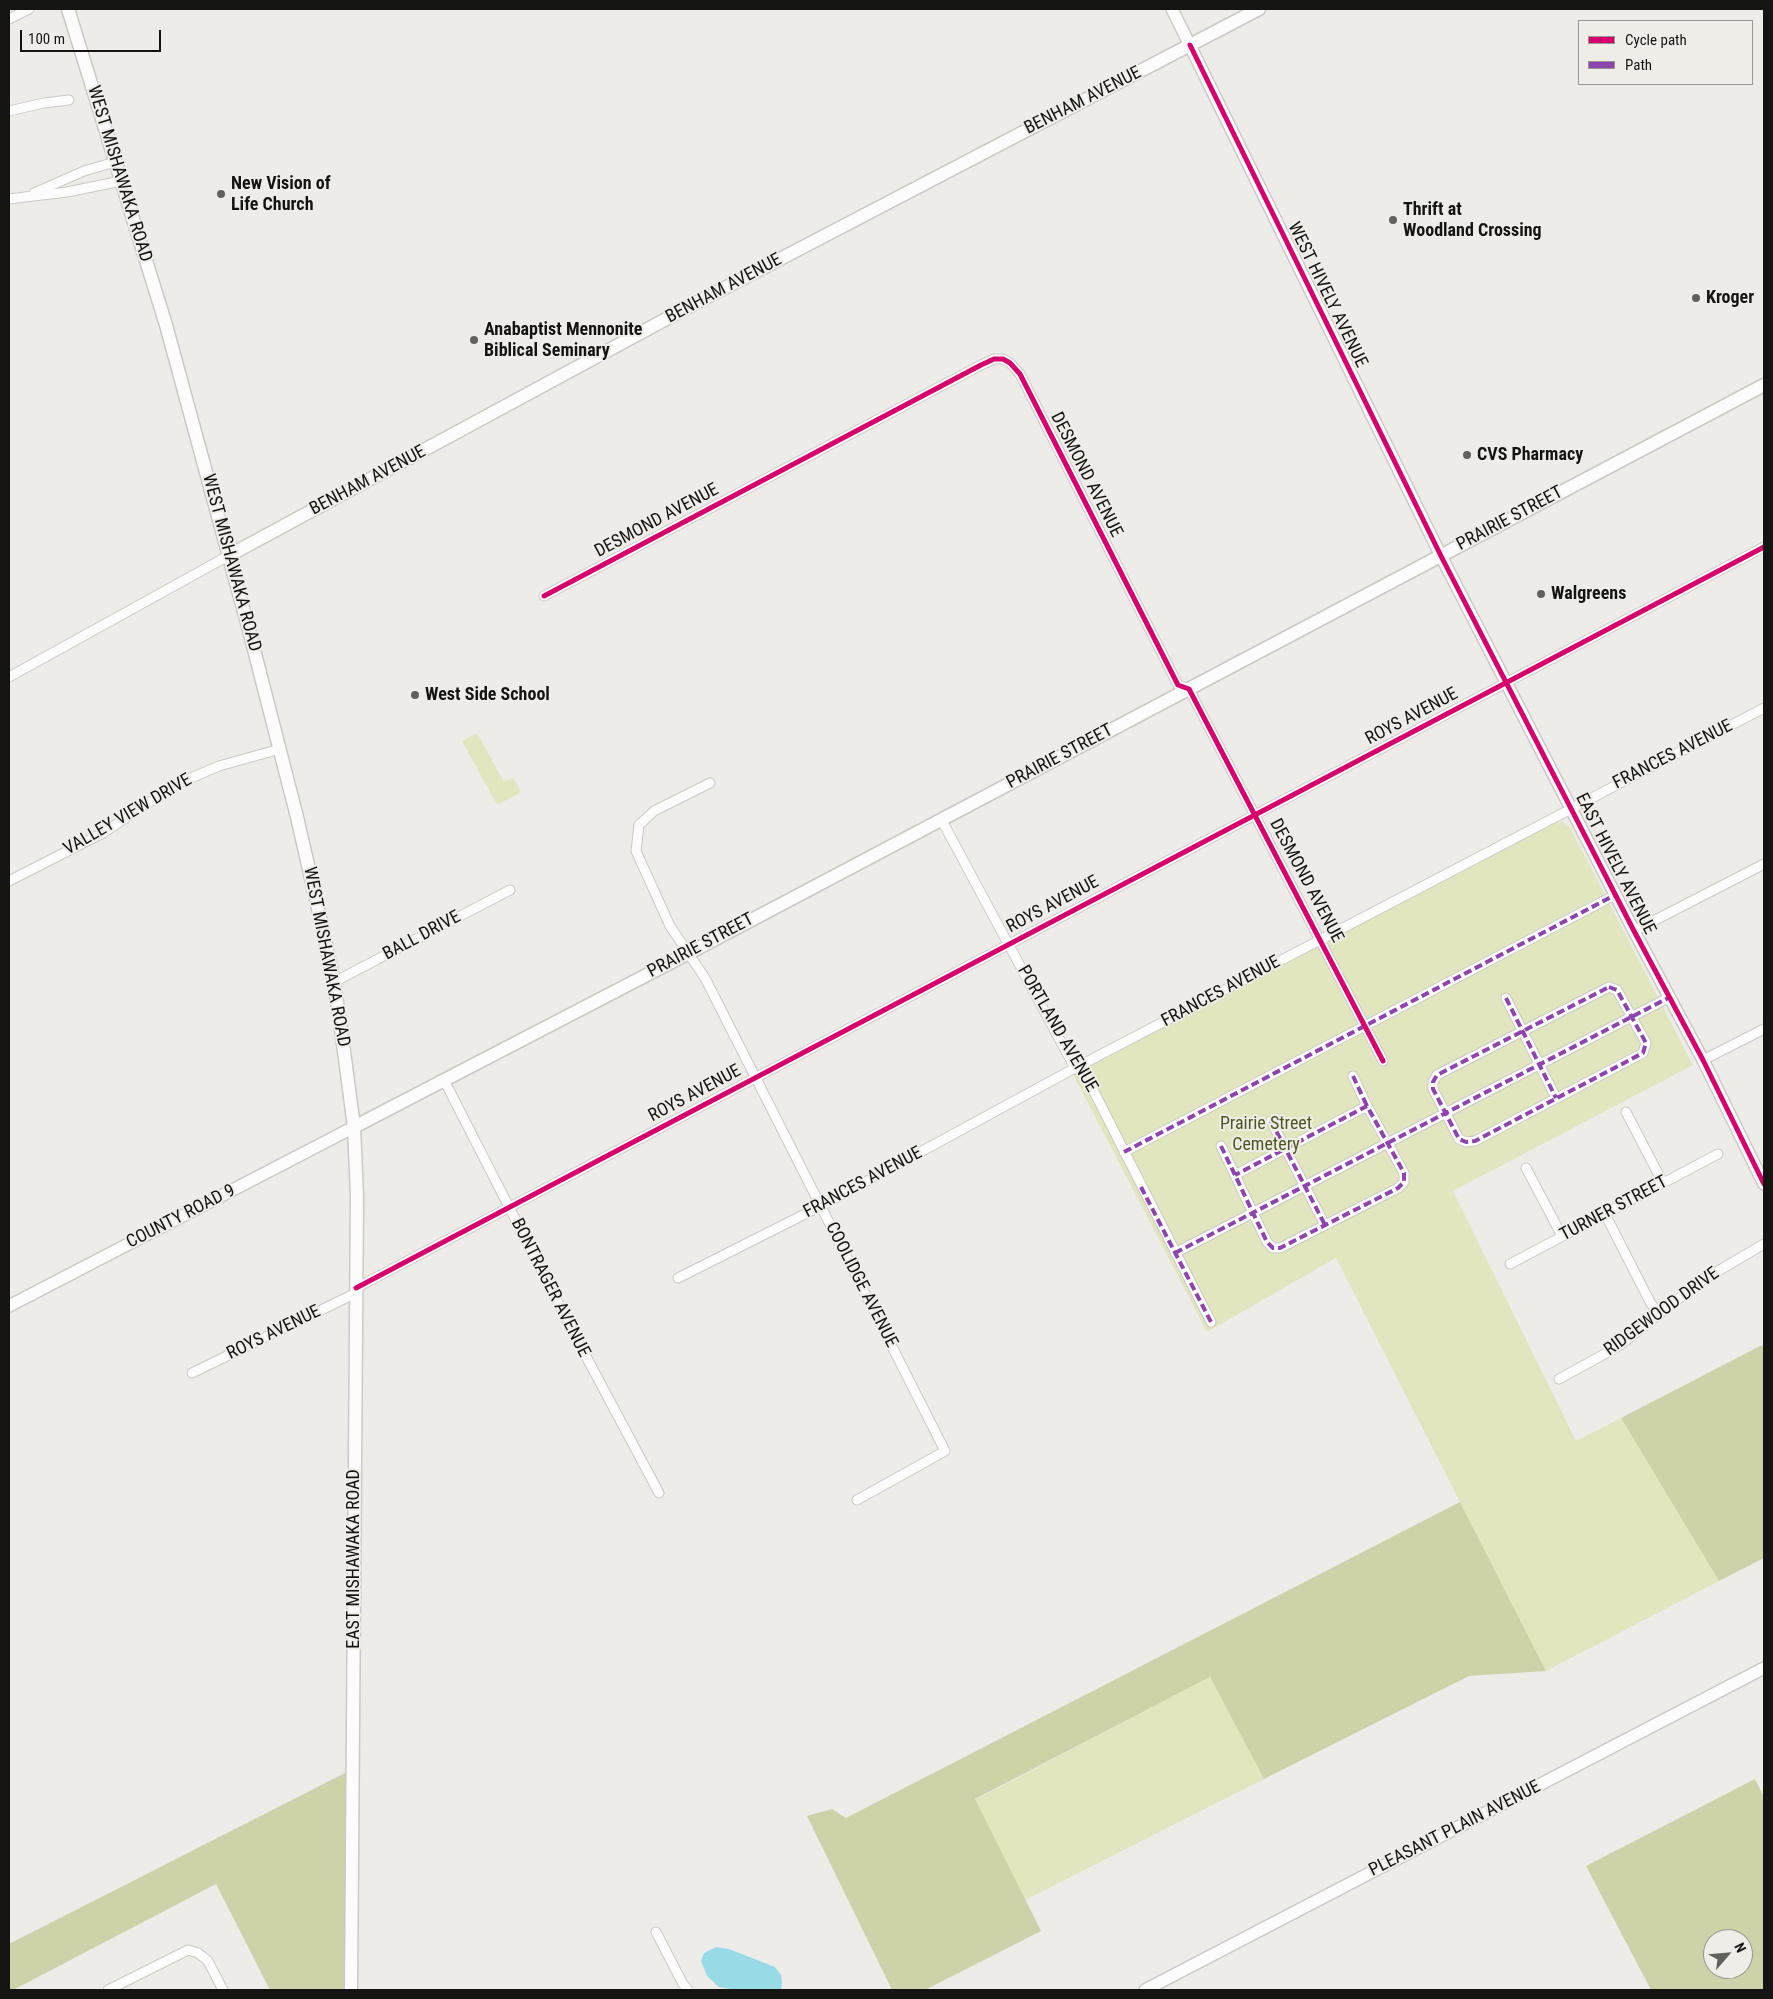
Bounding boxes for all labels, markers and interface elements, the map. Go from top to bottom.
scale bar [22,20,164,52]
legend [1578,20,1753,85]
text: 100 m [28,30,65,48]
text: Cycle path [1625,31,1687,49]
text: Path [1625,56,1652,74]
street label: BENHAM AVENUE [1021,62,1145,140]
street label: WEST MISHAWAKA ROAD [82,83,156,265]
place label: New Vision of Life Church [231,173,331,215]
marker: New Vision of Life Church [215,188,227,200]
place label: Thrift at Woodland Crossing [1403,199,1542,242]
marker: Thrift at Woodland Crossing [1387,214,1399,226]
street label: WEST HIVELY AVENUE [1282,219,1372,371]
street label: BENHAM AVENUE [662,249,786,329]
place label: Kroger [1706,287,1754,309]
marker: Kroger [1690,292,1702,304]
place label: Anabaptist Mennonite Biblical Seminary [484,319,642,362]
marker: Anabaptist Mennonite Biblical Seminary [468,334,480,346]
street label: DESMOND AVENUE [1045,409,1127,541]
street label: BENHAM AVENUE [306,441,430,521]
place label: CVS Pharmacy [1477,444,1583,466]
marker: CVS Pharmacy [1461,449,1473,461]
street label: WEST MISHAWAKA ROAD [197,472,265,654]
street label: DESMOND AVENUE [591,479,723,563]
street label: PRAIRIE STREET [1453,482,1567,556]
place label: Walgreens [1551,583,1626,605]
marker: Walgreens [1535,588,1547,600]
place label: West Side School [425,684,550,706]
street label: ROYS AVENUE [1362,684,1462,750]
marker: West Side School [409,689,421,701]
street label: FRANCES AVENUE [1610,716,1736,794]
street label: PRAIRIE STREET [1003,720,1117,794]
street label: VALLEY VIEW DRIVE [60,770,196,860]
street label: EAST HIVELY AVENUE [1570,790,1660,938]
street label: DESMOND AVENUE [1264,815,1348,947]
street label: WEST MISHAWAKA ROAD [298,865,354,1049]
street label: ROYS AVENUE [1003,872,1103,938]
street label: BALL DRIVE [379,907,465,965]
street label: PRAIRIE STREET [644,909,758,983]
street label: FRANCES AVENUE [1158,952,1284,1032]
street label: PORTLAND AVENUE [1012,962,1102,1096]
street label: ROYS AVENUE [645,1061,745,1127]
park label: Prairie Street Cemetery [1220,1113,1312,1156]
street label: FRANCES AVENUE [800,1143,926,1223]
street label: TURNER STREET [1557,1172,1671,1246]
street label: COUNTY ROAD 9 [123,1180,239,1254]
street label: BONTRAGER AVENUE [506,1215,594,1361]
street label: COOLIDGE AVENUE [820,1219,902,1351]
street label: RIDGEWOOD DRIVE [1600,1263,1724,1361]
street label: ROYS AVENUE [224,1301,324,1365]
street label: EAST MISHAWAKA ROAD [343,1469,365,1649]
street label: PLEASANT PLAIN AVENUE [1366,1776,1544,1882]
north arrow [1703,1929,1753,1979]
text: N [1731,1940,1750,1955]

